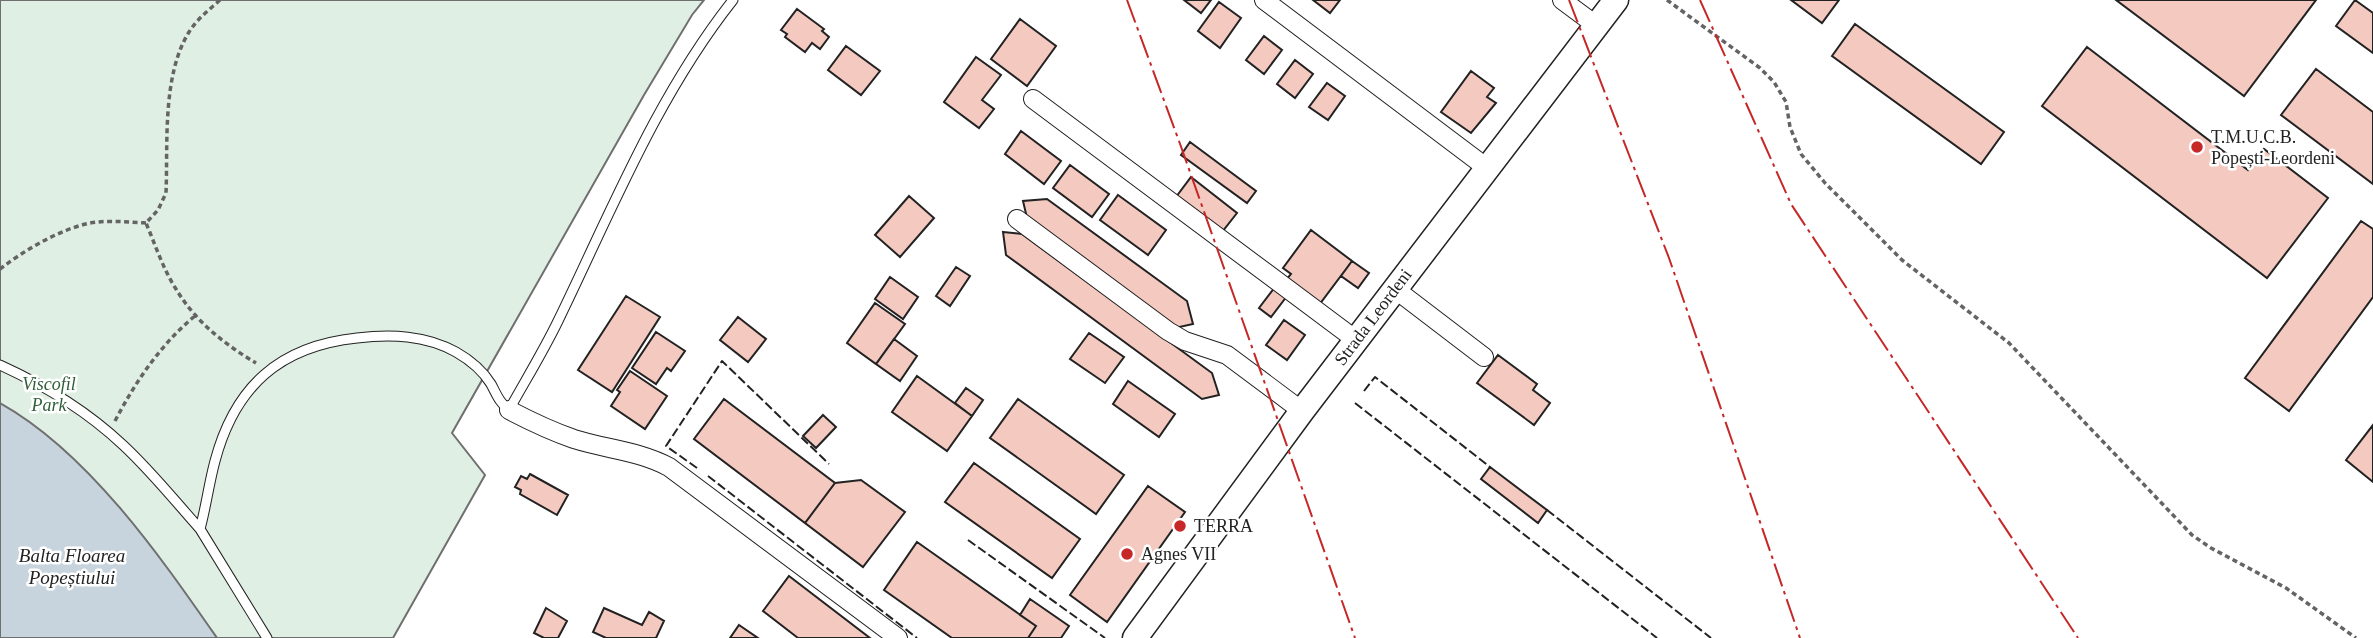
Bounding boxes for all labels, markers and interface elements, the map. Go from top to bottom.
place label: T.M.U.C.B. Popești-Leordeni [2211,127,2335,168]
marker: T.M.U.C.B. Popești-Leordeni [2189,139,2205,155]
street label: Strada Leordeni [1330,265,1416,369]
park label: Viscofil Park [22,374,76,415]
place label: TERRA [1194,516,1253,536]
marker: TERRA [1172,518,1188,534]
place label: Agnes VII [1141,544,1216,564]
water label: Balta Floarea Popeștiului [19,545,125,588]
marker: Agnes VII [1119,546,1135,562]

